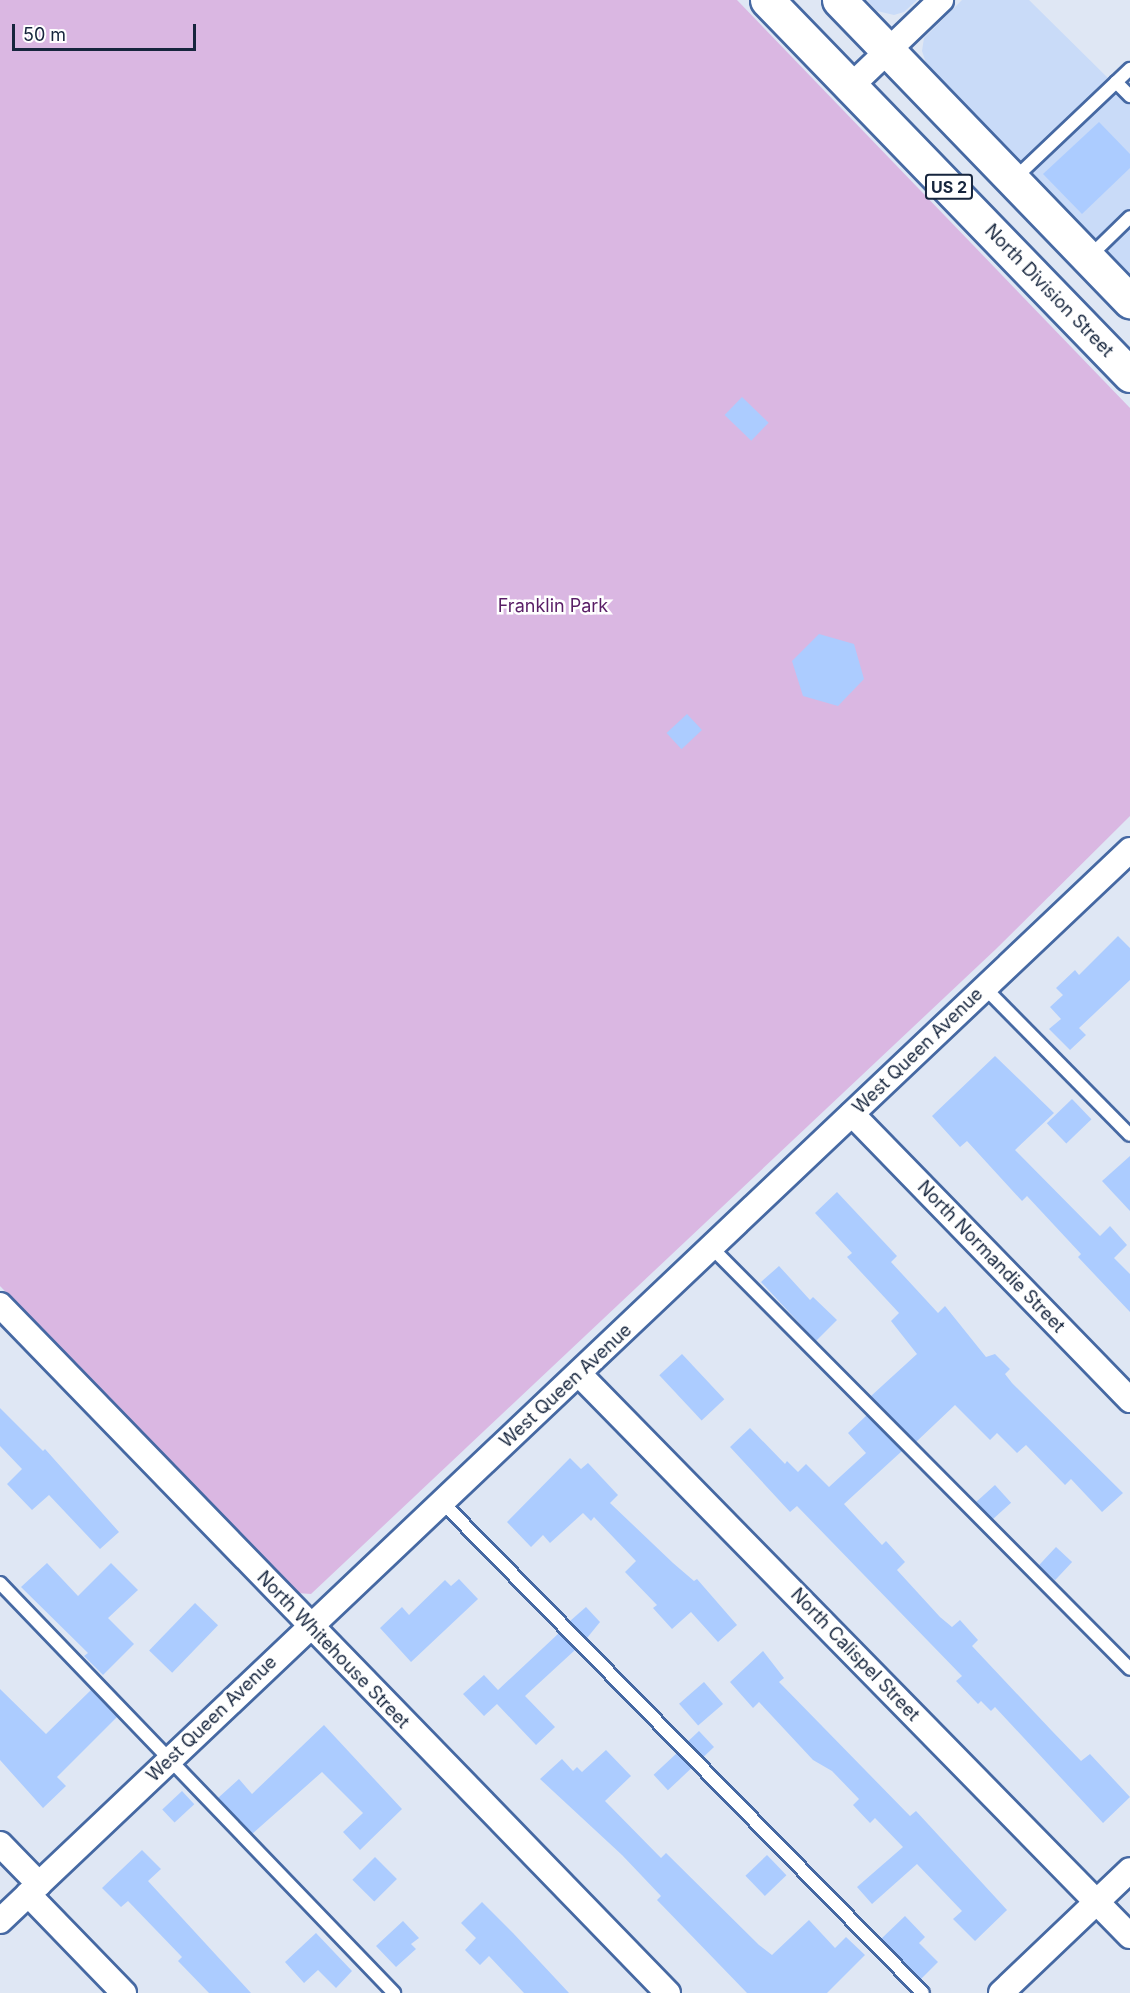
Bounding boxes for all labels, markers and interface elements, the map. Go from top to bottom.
scale bar [15,12,200,50]
text: 50 m [23,24,66,45]
road number: US 2 [924,174,974,200]
street label: North Division Street [980,220,1118,362]
park label: Franklin Park [498,595,608,617]
street label: West Queen Avenue [849,983,987,1119]
street label: North Normandie Street [913,1177,1069,1337]
street label: West Queen Avenue [496,1319,636,1453]
street label: North Whitehouse Street [252,1567,414,1733]
street label: North Calispel Street [786,1584,924,1726]
street label: West Queen Avenue [143,1651,281,1787]

